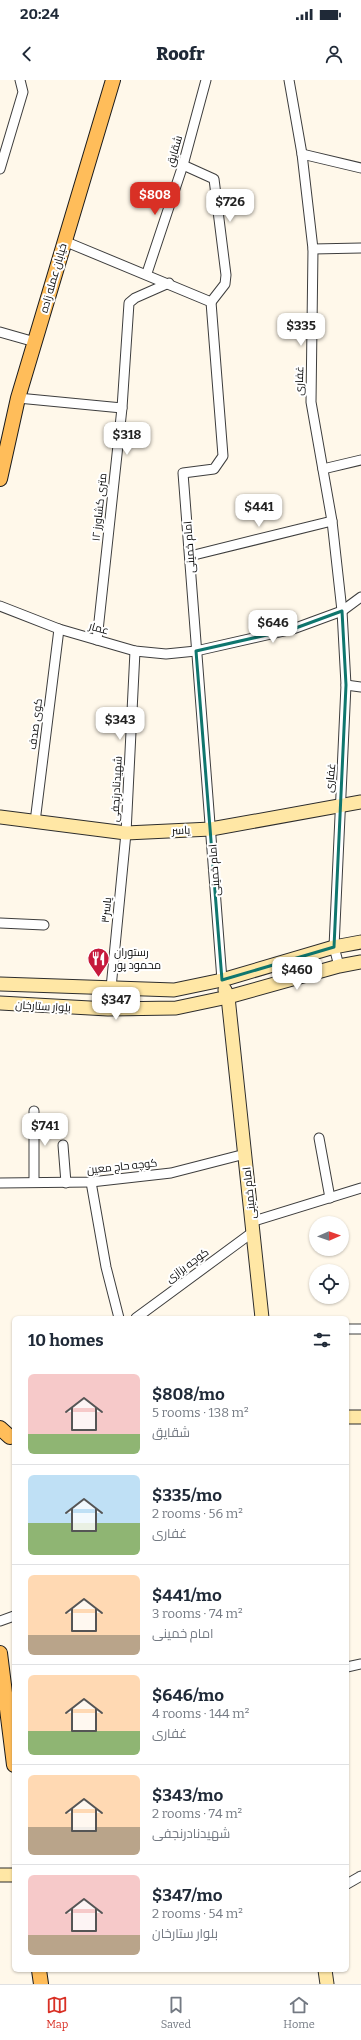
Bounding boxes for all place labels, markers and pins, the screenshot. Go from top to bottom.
pin: $808 [131,182,179,216]
pin: $726 [206,189,254,223]
pin: $335 [277,313,325,347]
pin: $318 [103,422,151,456]
pin: $441 [235,494,283,528]
pin: $646 [249,610,297,644]
pin: $343 [96,707,144,741]
restaurant icon: رستوران محمود پور [85,945,111,978]
place label: رستوران محمود پور [113,946,161,972]
pin: $460 [273,957,321,991]
pin: $347 [92,987,140,1021]
pin: $741 [21,1113,69,1147]

